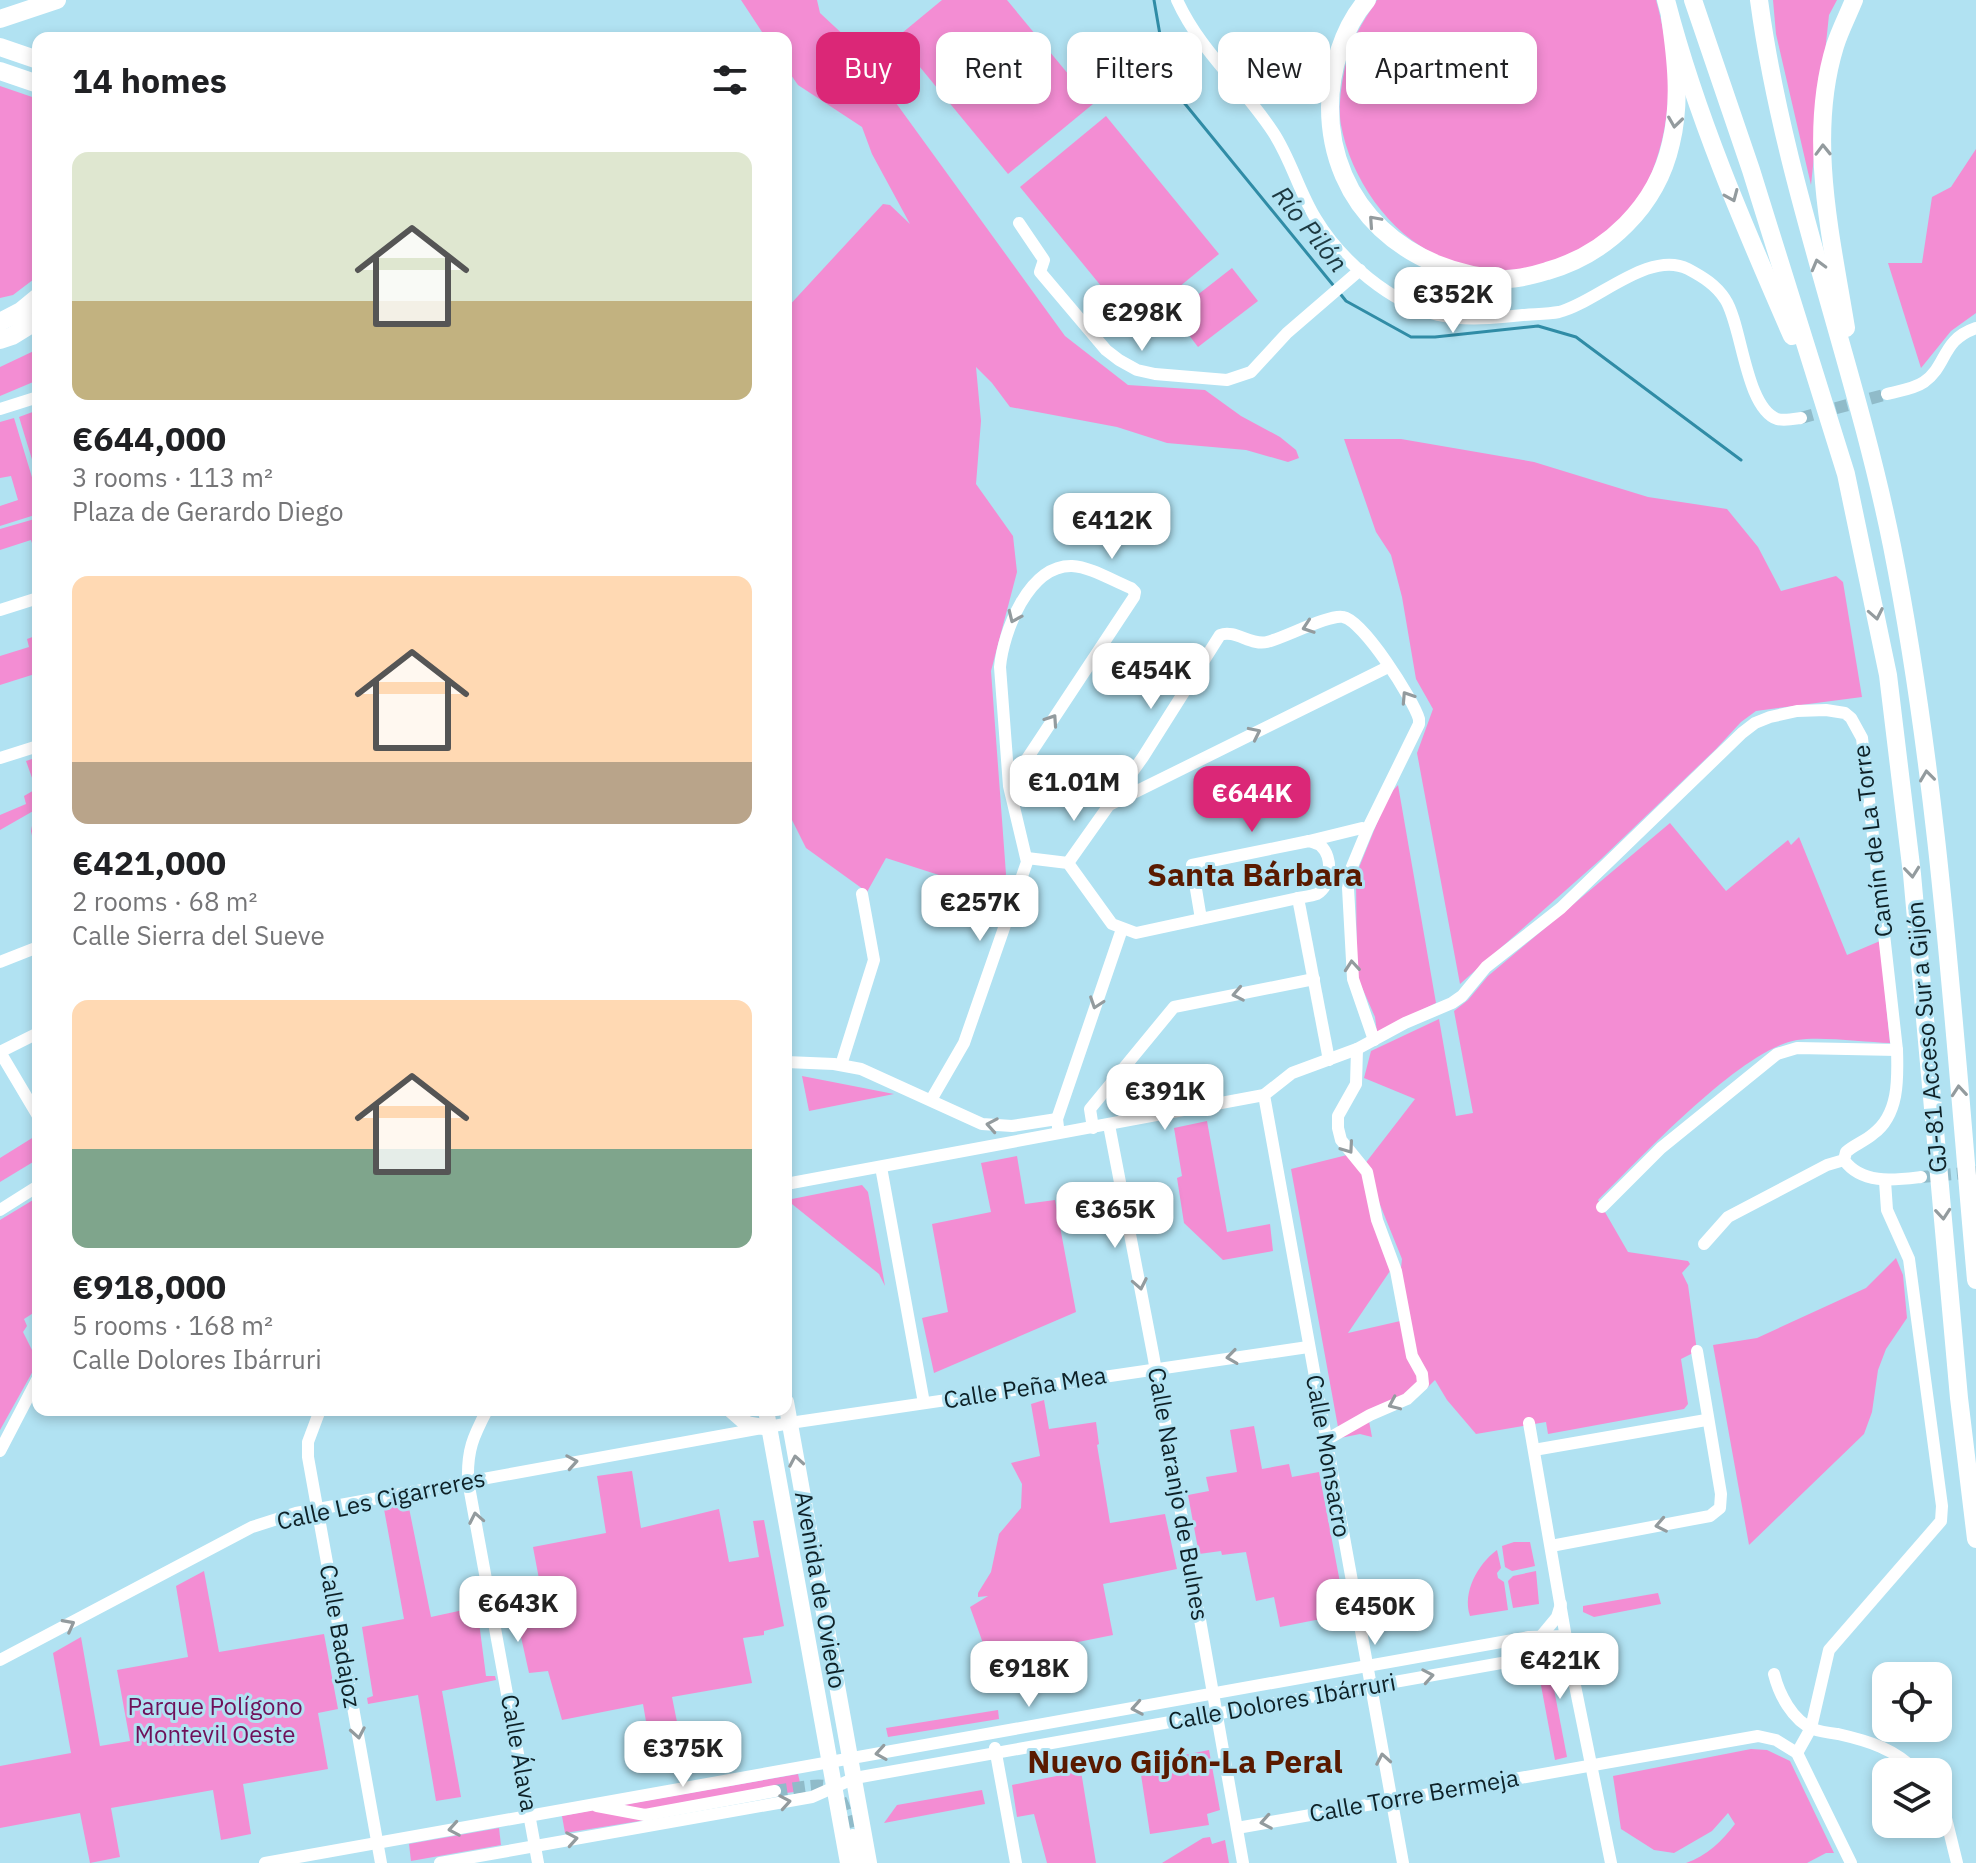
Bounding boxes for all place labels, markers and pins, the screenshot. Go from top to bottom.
pin: €352K [1397,267,1509,335]
pin: €298K [1086,285,1198,353]
pin: €412K [1056,493,1168,561]
pin: €454K [1095,643,1207,711]
pin: €1.01M [1009,755,1139,823]
pin: €644K [1196,766,1308,834]
pin: €257K [924,875,1036,943]
pin: €391K [1109,1064,1221,1132]
pin: €365K [1059,1182,1171,1250]
pin: €643K [462,1576,574,1644]
pin: €450K [1319,1579,1431,1647]
pin: €421K [1504,1633,1616,1701]
pin: €918K [973,1641,1085,1709]
pin: €375K [627,1721,739,1789]

